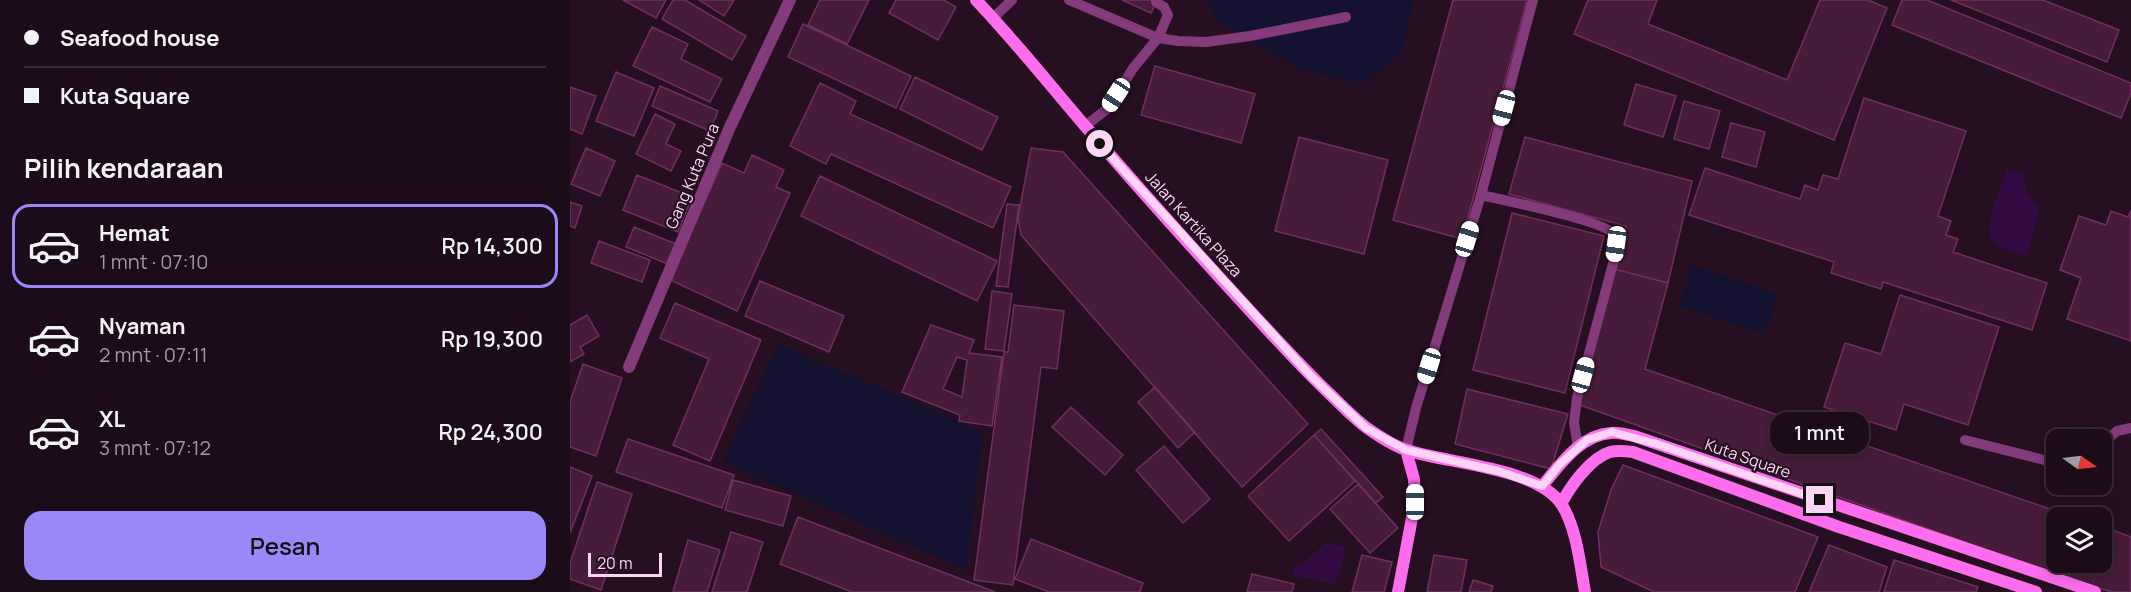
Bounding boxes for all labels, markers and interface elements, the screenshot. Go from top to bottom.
text: Seafood house [60,23,219,53]
car [1099,75,1133,115]
text: Kuta Square [60,81,190,111]
car [1491,88,1517,128]
street label: Gang Kuta Pura [660,120,724,232]
route start [1086,130,1113,157]
text: Pilih kendaraan [24,149,224,186]
street label: Jalan Kartika Plaza [1141,166,1247,282]
text: Hemat [99,218,170,248]
icon: car [27,219,81,273]
car [1453,219,1481,259]
car [1605,225,1627,263]
text: Rp 14,300 [442,231,543,261]
text: 1 mnt · 07:10 [99,248,208,275]
text: Nyaman [99,311,186,341]
icon: car [27,312,81,366]
text: Rp 19,300 [441,324,543,354]
text: 2 mnt · 07:11 [99,341,208,368]
car [1415,346,1443,386]
car [1570,355,1596,395]
text: XL [99,404,125,434]
icon: car [27,405,81,459]
callout: 1 mnt [1770,413,1870,455]
text: Rp 24,300 [438,417,543,447]
text: 1 mnt [1794,419,1845,446]
north arrow [2046,429,2112,495]
map controls [2046,429,2112,573]
street label: Kuta Square [1702,433,1794,483]
text: 3 mnt · 07:12 [99,434,211,461]
car [1406,484,1424,520]
route end [1806,486,1833,513]
button: layers [2046,507,2112,573]
button: Pesan [24,511,546,580]
scale bar [588,550,662,578]
text: 20 m [597,552,633,574]

